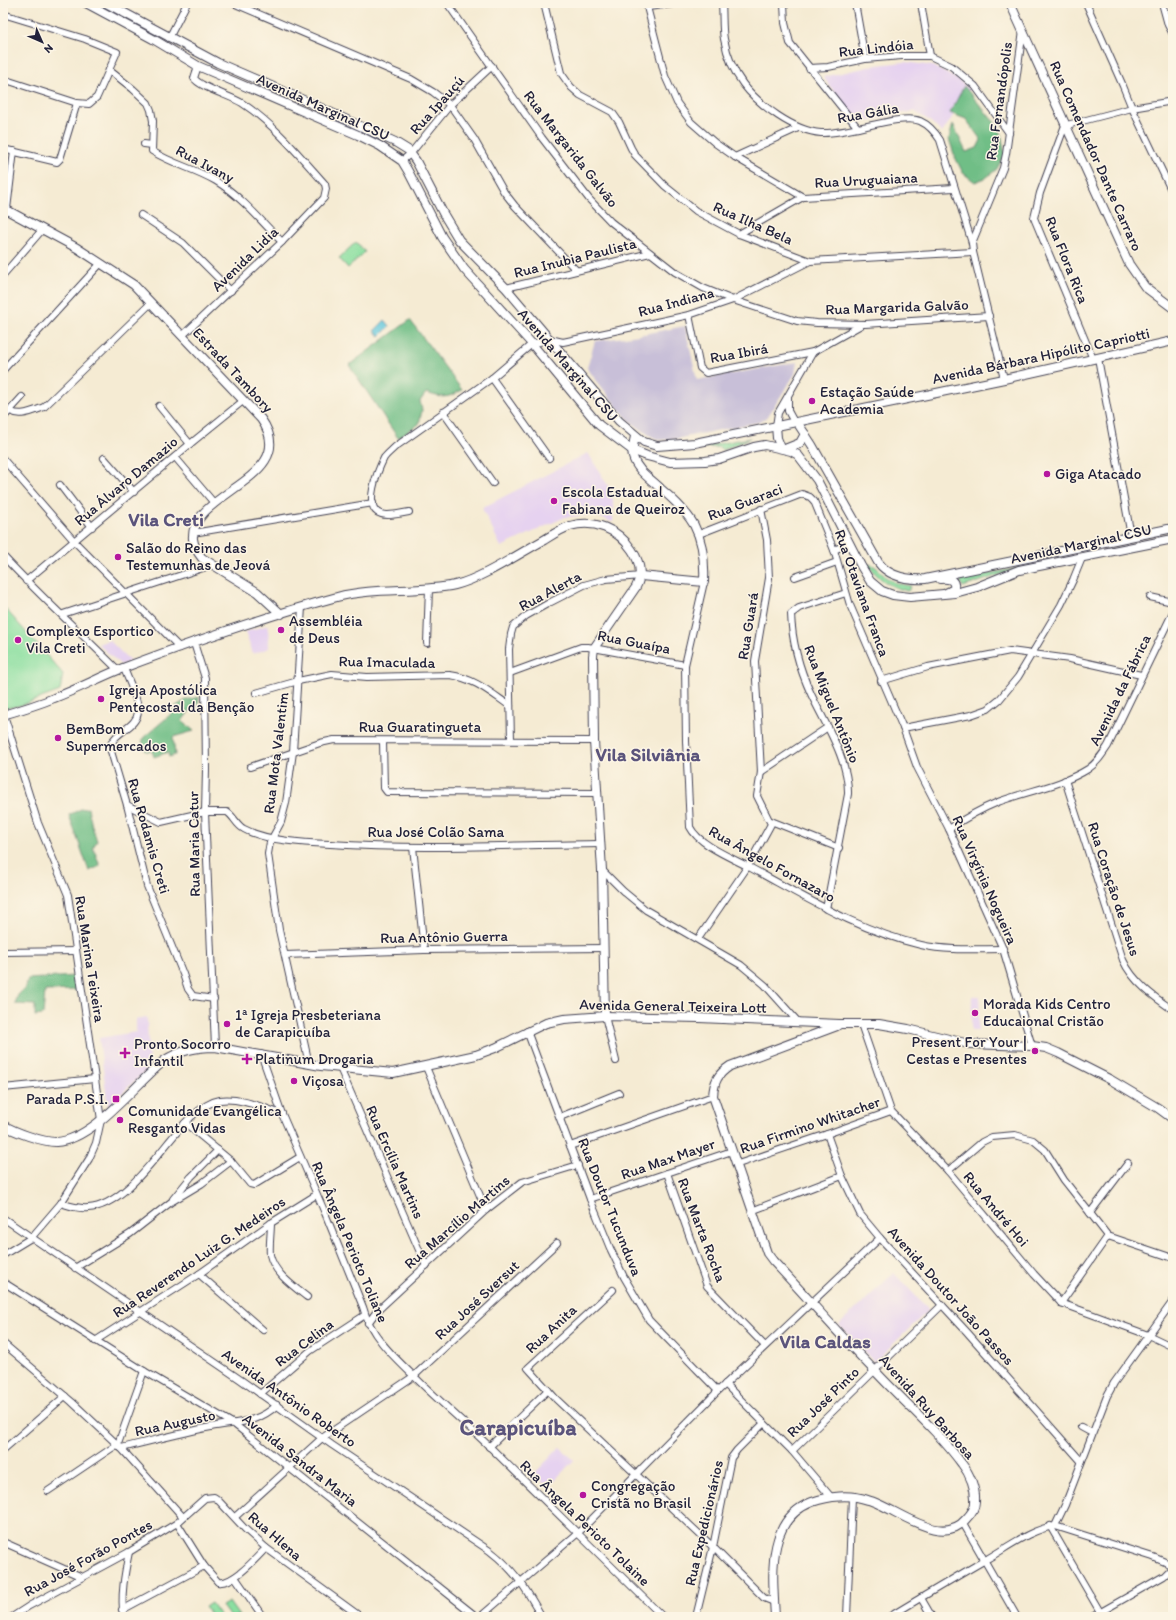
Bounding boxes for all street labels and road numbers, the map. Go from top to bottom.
street label: Rua Lindóia [838,35,915,61]
street label: Rua Fernandópolis [982,40,1016,161]
street label: Rua Comendador Dante Carraro [1046,58,1146,254]
street label: Avenida Marginal CSU [254,70,392,144]
street label: Rua Ipauçú [406,72,468,138]
street label: Rua Margarida Galvão [520,87,622,211]
street label: Rua Gália [836,99,900,127]
street label: Rua Ivany [173,141,237,187]
street label: Rua Uruguaiana [814,168,919,192]
street label: Rua Ilha Bela [710,197,796,249]
street label: Rua Flora Rica [1041,214,1093,306]
street label: Avenida Lidia [208,223,282,295]
street label: Rua Inubia Paulista [512,234,638,282]
street label: Rua Indiana [636,283,716,321]
street label: Rua Margarida Galvão [825,296,969,318]
street label: Avenida Marginal CSU [514,305,622,425]
street label: Estrada Tambory [189,324,277,416]
street label: Avenida Bárbara Hipólito Capriotti [931,324,1151,388]
street label: Rua Ibirá [708,339,770,367]
street label: Rua Álvaro Damazio [71,432,181,530]
street label: Rua Guaraci [705,480,785,524]
street label: Avenida Marginal CSU [1009,520,1153,568]
street label: Rua Otaviana Franca [831,527,894,660]
street label: Rua Alerta [516,567,585,615]
street label: Rua Guará [734,591,762,661]
street label: Rua Guaípa [596,626,673,658]
street label: Avenida da Fábrica [1085,631,1155,749]
street label: Rua Miguel Antônio [800,642,864,766]
street label: Rua Imaculada [338,652,436,672]
street label: Rua Mota Valentim [260,691,292,815]
street label: Rua Guaratingueta [359,718,481,736]
street label: Rua Rodamis Creti [124,776,174,896]
street label: Rua Maria Catur [184,791,204,897]
street label: Rua Virgínia Nogueira [948,813,1022,948]
street label: Rua Coração de Jesus [1084,820,1144,959]
street label: Rua Ângelo Fornazaro [706,822,838,906]
street label: Rua José Colão Sama [368,823,505,841]
street label: Rua Marina Teixeira [71,894,109,1024]
street label: Rua Antônio Guerra [380,927,509,947]
street label: Avenida General Teixeira Lott [579,995,767,1017]
street label: Rua Firmino Whitacher [738,1092,883,1157]
street label: Rua Ercília Martins [362,1103,428,1222]
street label: Rua Max Mayer [619,1134,718,1184]
street label: Rua Doutor Tucunduva [574,1135,646,1279]
street label: Rua Ângela Perioto Toliane [308,1159,392,1325]
street label: Rua André Hoi [959,1168,1033,1250]
street label: Rua Marcílio Martins [401,1171,514,1273]
street label: Rua Marta Rocha [674,1175,730,1285]
street label: Rua Reverendo Luiz G. Medeiros [109,1192,289,1322]
street label: Avenida Doutor João Passos [884,1223,1018,1369]
street label: Rua José Sversut [431,1256,523,1344]
street label: Rua Anita [522,1301,580,1357]
street label: Rua Celina [271,1315,337,1371]
street label: Avenida Antônio Roberto [218,1345,360,1451]
street label: Avenida Ruy Barbosa [875,1351,979,1463]
street label: Rua José Pinto [783,1363,863,1441]
street label: Rua Augusto [133,1406,217,1440]
street label: Avenida Sandra Maria [239,1410,362,1511]
street label: Rua Ângela Perioto Tolaine [516,1456,654,1590]
street label: Rua Expedicionários [681,1458,727,1588]
street label: Rua Hlena [244,1508,306,1564]
street label: Rua José Forão Pontes [21,1515,156,1601]

